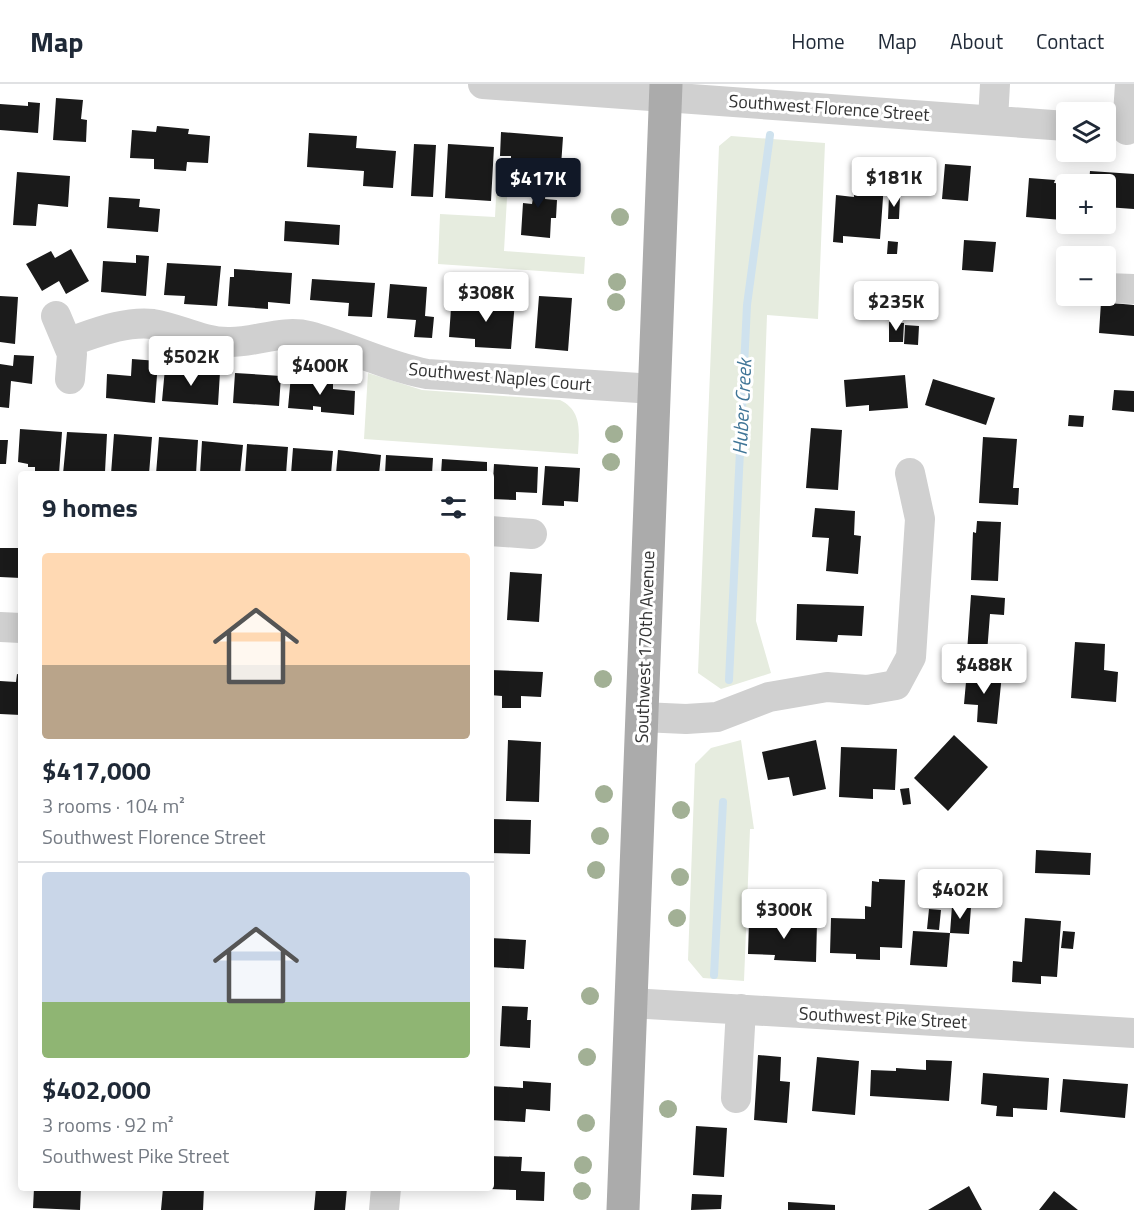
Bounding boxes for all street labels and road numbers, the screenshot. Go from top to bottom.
street label: Southwest Florence Street [728,87,931,128]
street label: Southwest Naples Court [407,355,593,398]
street label: Southwest 170th Avenue [628,550,661,744]
street label: Southwest Pike Street [798,1000,969,1035]

